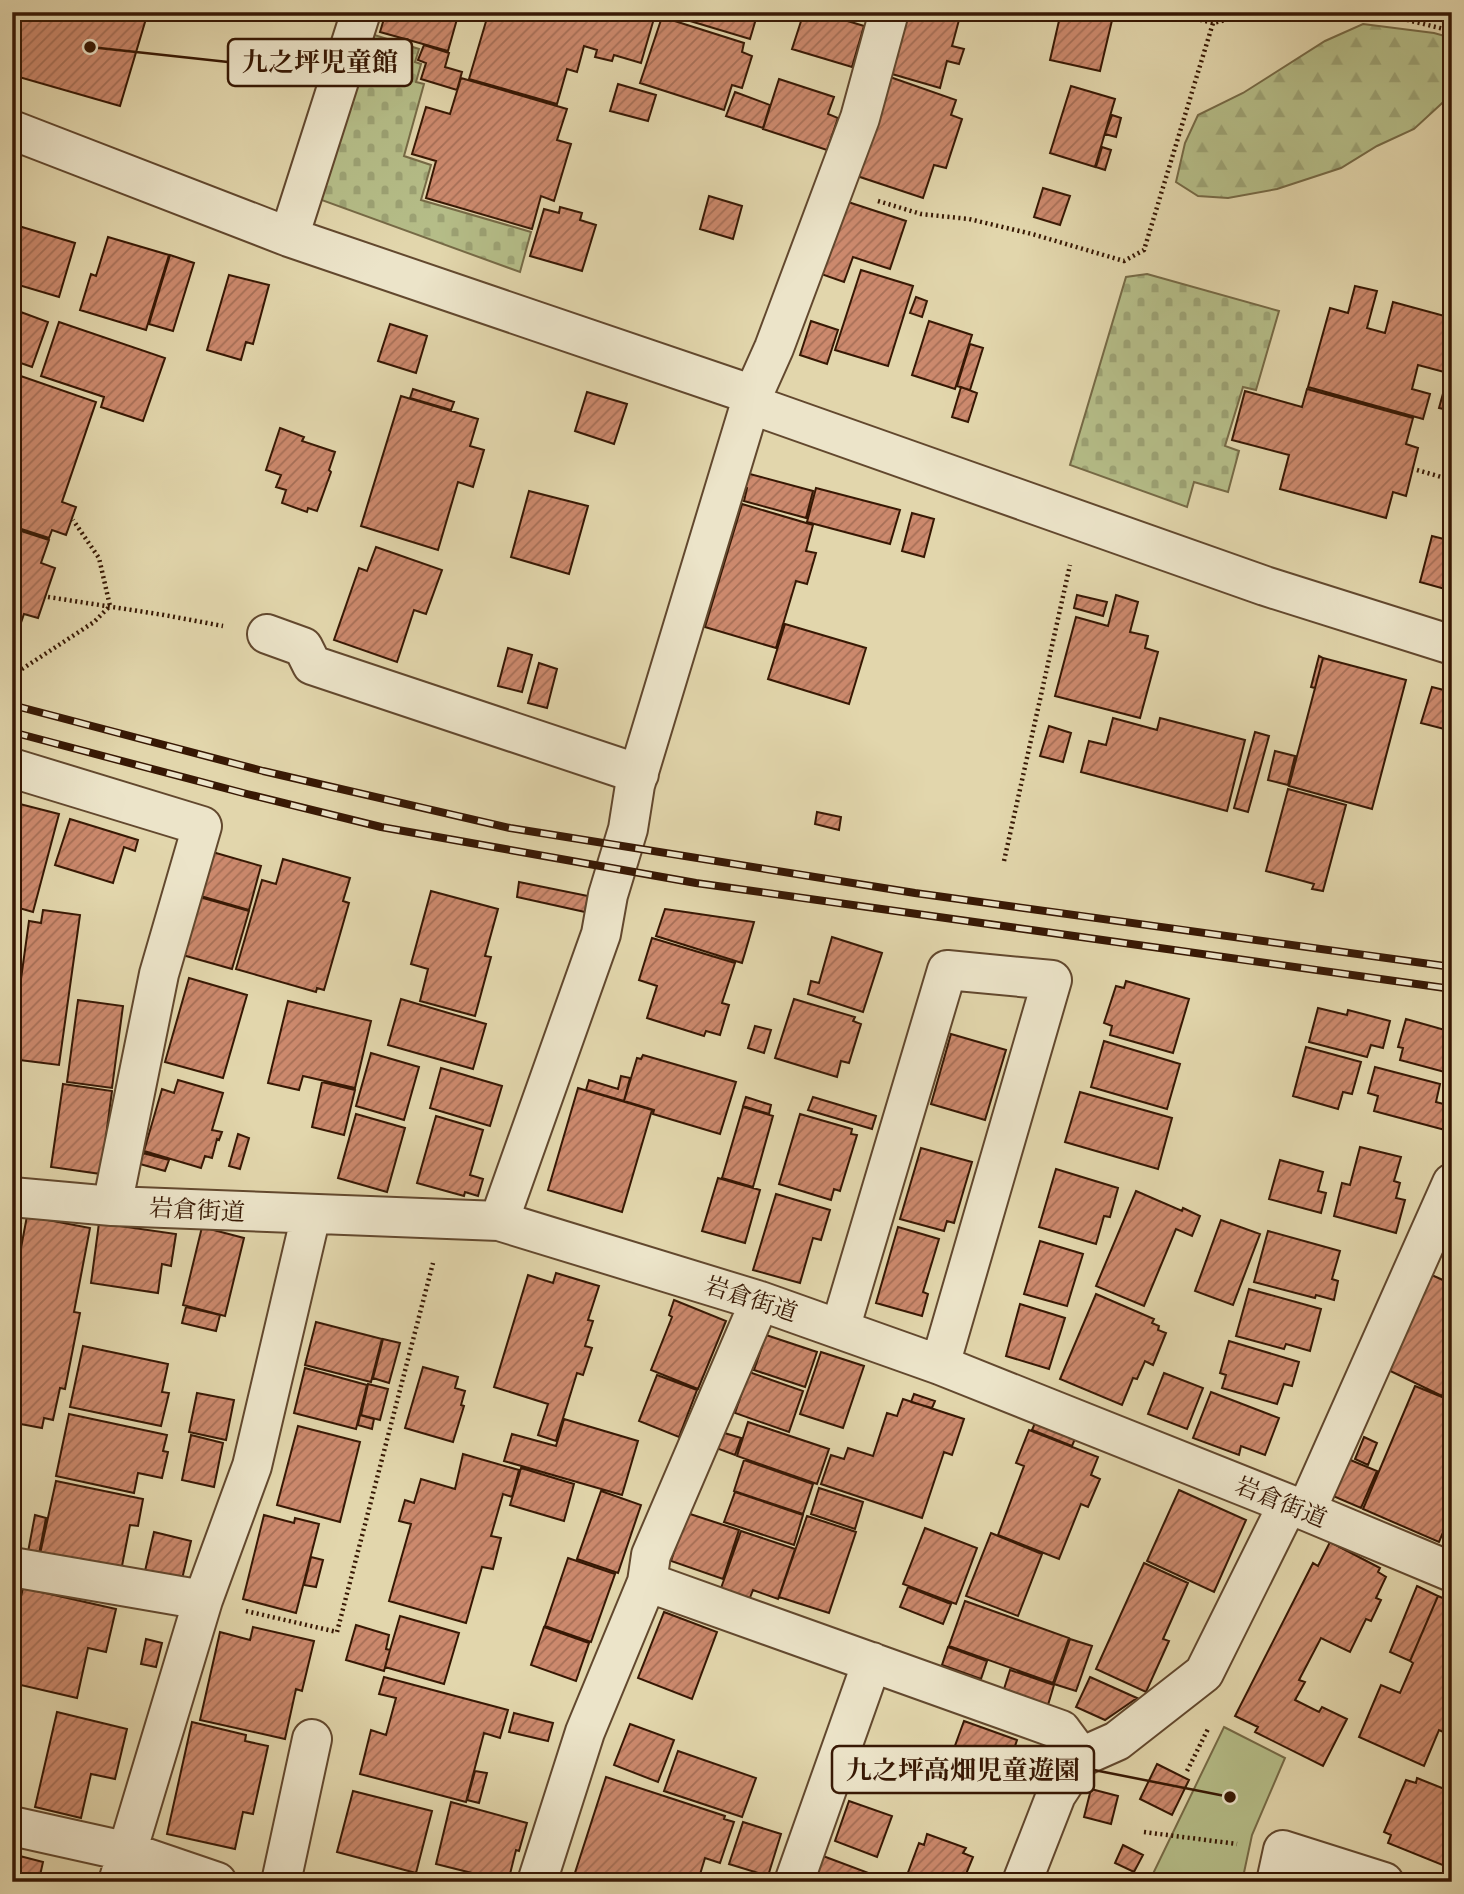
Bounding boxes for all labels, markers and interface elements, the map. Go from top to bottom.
callout: 九之坪児童館 [228,39,412,86]
text: 九之坪児童館 [242,42,398,81]
street label: 岩倉街道 [148,1190,246,1229]
street label: 岩倉街道 [700,1267,802,1330]
street label: 岩倉街道 [1230,1467,1332,1536]
callout: 九之坪高畑児童遊園 [832,1746,1094,1793]
text: 九之坪高畑児童遊園 [846,1750,1080,1789]

